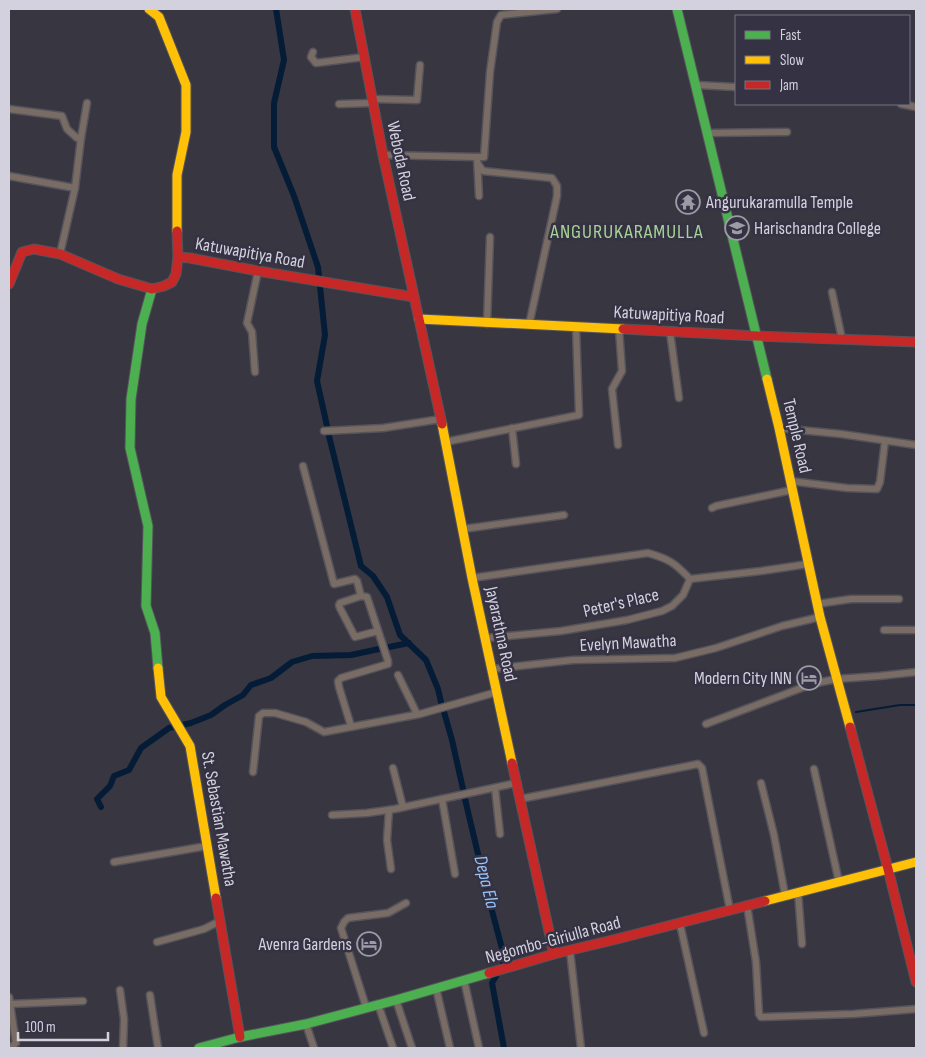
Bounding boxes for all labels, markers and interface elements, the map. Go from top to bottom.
legend [735,15,910,105]
text: Fast [780,26,802,45]
text: Slow [780,51,804,70]
text: Jam [779,76,798,95]
street label: Weboda Road [382,119,420,203]
temple icon: Angurukaramulla Temple [675,189,701,215]
place label: Angurukaramulla Temple [705,192,853,213]
school or university icon: Harischandra College [724,215,750,241]
place label: Harischandra College [754,218,881,239]
district label: ANGURUKARAMULLA [549,220,704,244]
street label: Katuwapitiya Road [194,233,306,273]
street label: Katuwapitiya Road [613,302,725,328]
street label: Temple Road [778,397,816,475]
street label: Jayarathna Road [480,584,521,683]
street label: Peter's Place [581,584,661,622]
street label: Evelyn Mawatha [579,630,677,656]
hotel icon: Modern City INN [796,665,822,691]
place label: Modern City INN [694,668,792,689]
street label: St. Sebastian Mawatha [197,750,241,888]
water label: Depa Ela [468,853,504,911]
street label: Negombo-Giriulla Road [483,912,623,968]
hotel icon: Avenra Gardens [356,931,382,957]
place label: Avenra Gardens [257,934,352,955]
scale bar [18,1010,108,1042]
text: 100 m [25,1018,56,1037]

